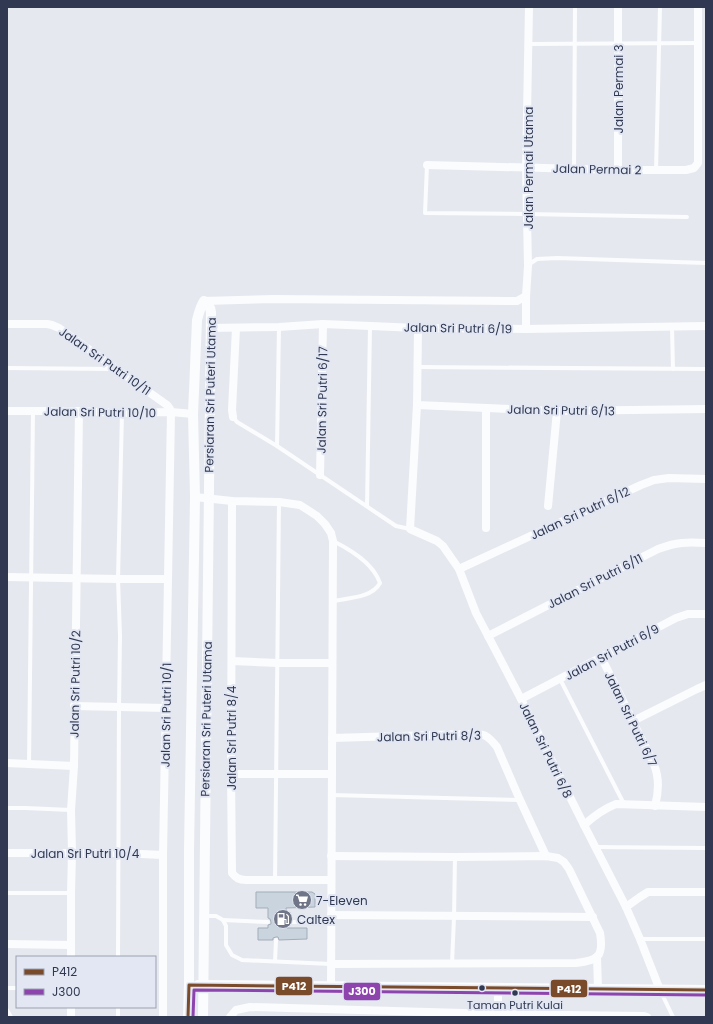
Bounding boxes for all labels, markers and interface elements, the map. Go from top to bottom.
street label: Jalan Permai 3 [610,45,627,133]
street label: Jalan Permai Utama [520,107,537,229]
street label: Jalan Permai 2 [552,160,642,178]
street label: Persiaran Sri Puteri Utama [200,317,220,473]
street label: Jalan Sri Putri 6/19 [404,319,512,337]
street label: Jalan Sri Putri 10/11 [56,323,154,399]
street label: Jalan Sri Putri 6/17 [313,346,331,454]
street label: Jalan Sri Putri 6/13 [507,401,615,419]
street label: Jalan Sri Putri 10/10 [44,403,156,421]
street label: Jalan Sri Putri 6/12 [528,482,633,543]
street label: Jalan Sri Putri 6/11 [544,550,646,612]
street label: Jalan Sri Putri 6/9 [562,620,662,684]
street label: Jalan Sri Putri 10/2 [66,630,84,738]
street label: Persiaran Sri Puteri Utama [196,641,216,797]
street label: Jalan Sri Putri 10/1 [157,663,175,767]
street label: Jalan Sri Putri 6/7 [601,669,662,770]
street label: Jalan Sri Putri 8/4 [223,685,240,790]
street label: Jalan Sri Putri 6/8 [515,699,577,801]
street label: Jalan Sri Putri 8/3 [377,727,481,745]
street label: Jalan Sri Putri 10/4 [31,845,140,862]
supermarket icon: 7-Eleven [291,889,313,911]
place label: 7-Eleven [316,892,368,909]
fuel station icon: Caltex [272,908,294,930]
place label: Caltex [297,911,335,928]
legend [16,956,156,1008]
text: P412 [52,963,77,980]
line badge: P412 [275,976,313,996]
text: P412 [282,978,306,994]
line badge: P412 [550,979,588,998]
text: P412 [557,981,581,997]
line badge: J300 [343,982,381,1001]
text: J300 [52,983,81,1000]
text: J300 [348,983,376,999]
unlabelled marker [477,983,487,993]
marker: Taman Putri Kulai [510,988,520,998]
place label: Taman Putri Kulai [467,997,563,1013]

